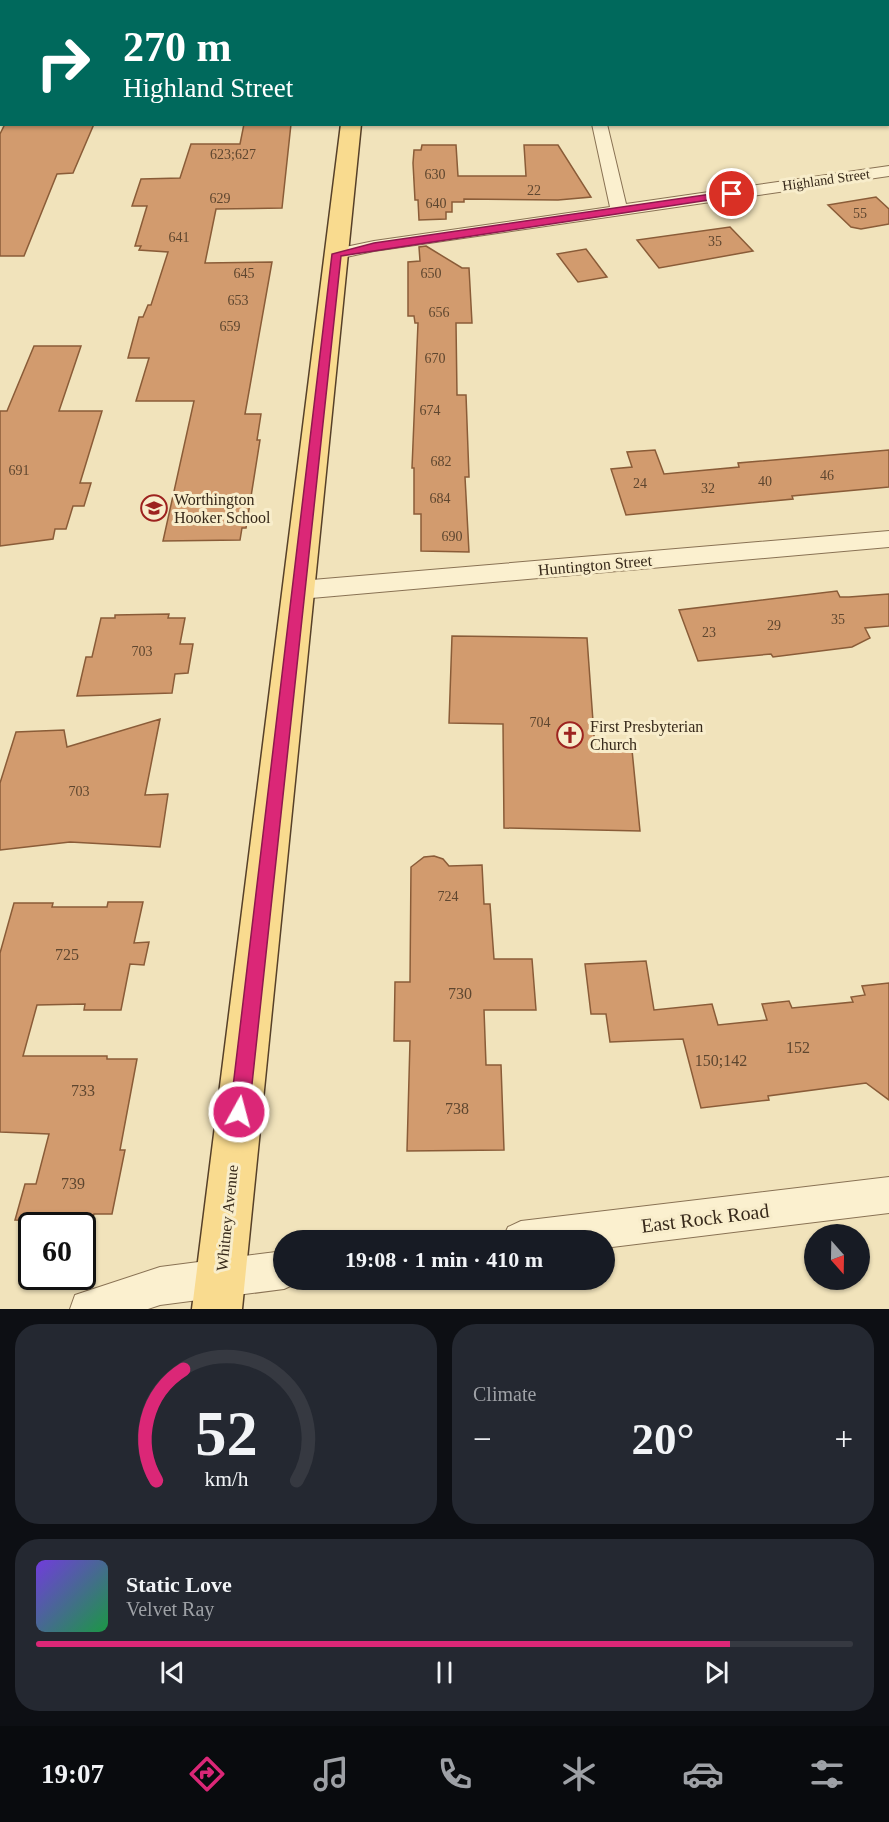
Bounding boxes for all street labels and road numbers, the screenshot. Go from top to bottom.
street label: Highland Street [781,166,871,194]
street label: Huntington Street [537,552,653,579]
street label: Whitney Avenue [213,1164,242,1272]
street label: East Rock Road [640,1199,770,1237]

